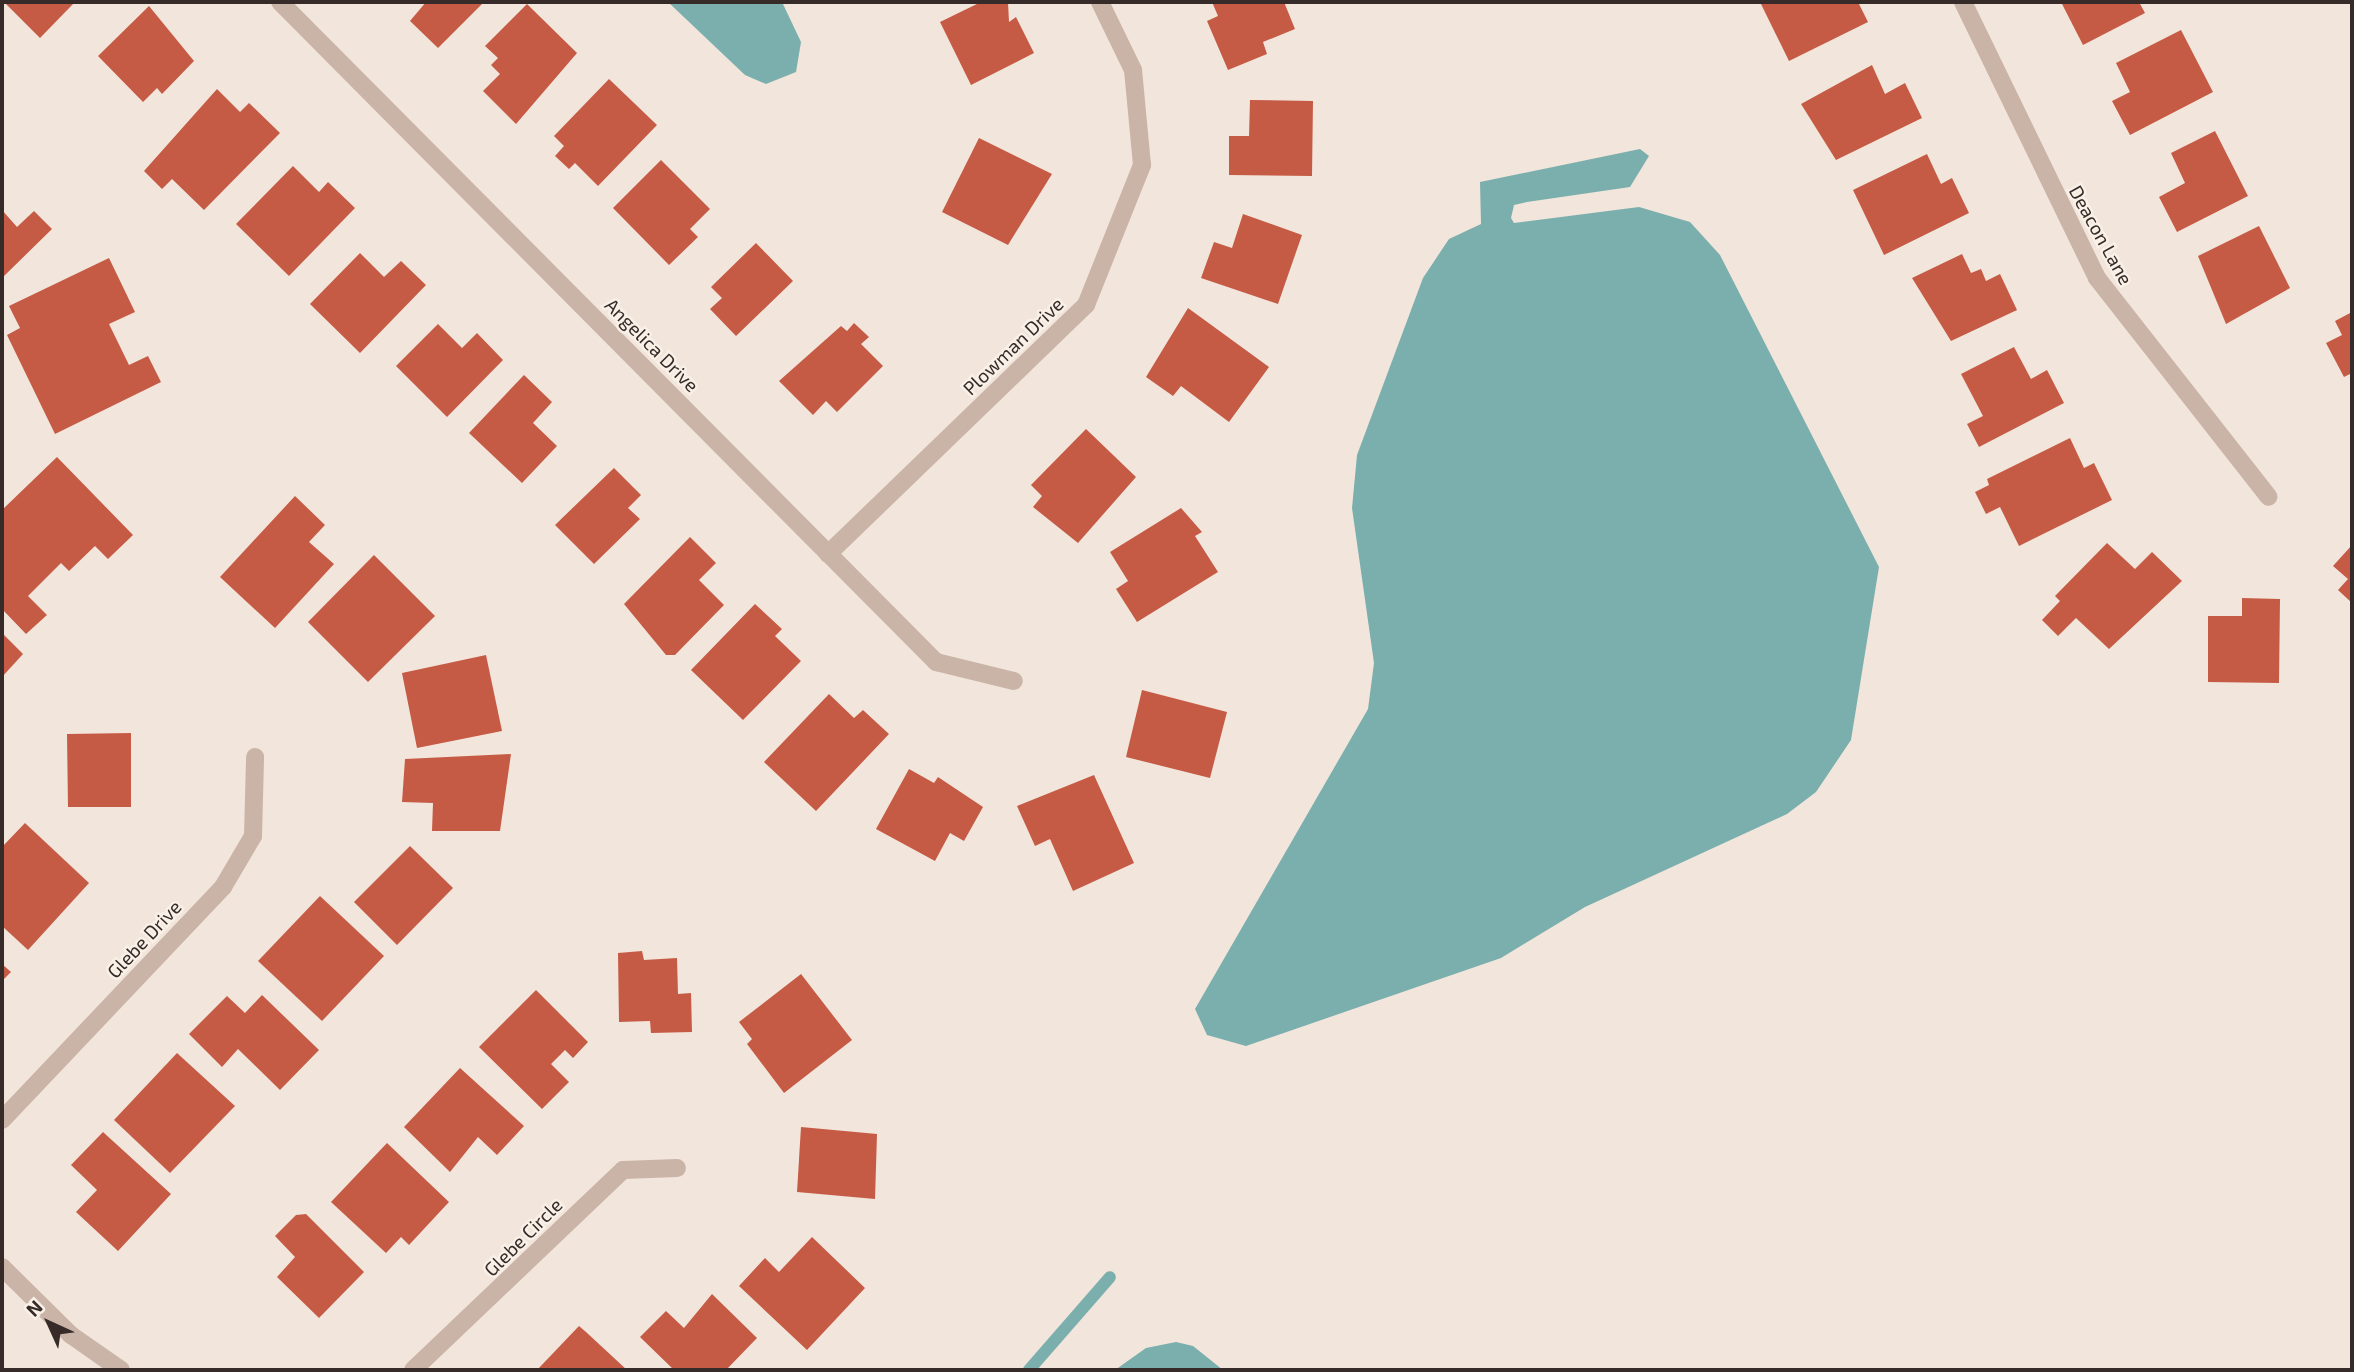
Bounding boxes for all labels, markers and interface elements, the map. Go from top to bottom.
street label: Deacon Lane [2064,181,2138,289]
street label: Plowman Drive [958,292,1068,400]
street label: Angelica Drive [600,293,704,397]
street label: Glebe Drive [102,895,186,983]
street label: Glebe Circle [479,1193,567,1281]
north arrow [14,1288,84,1358]
text: N [21,1295,47,1321]

